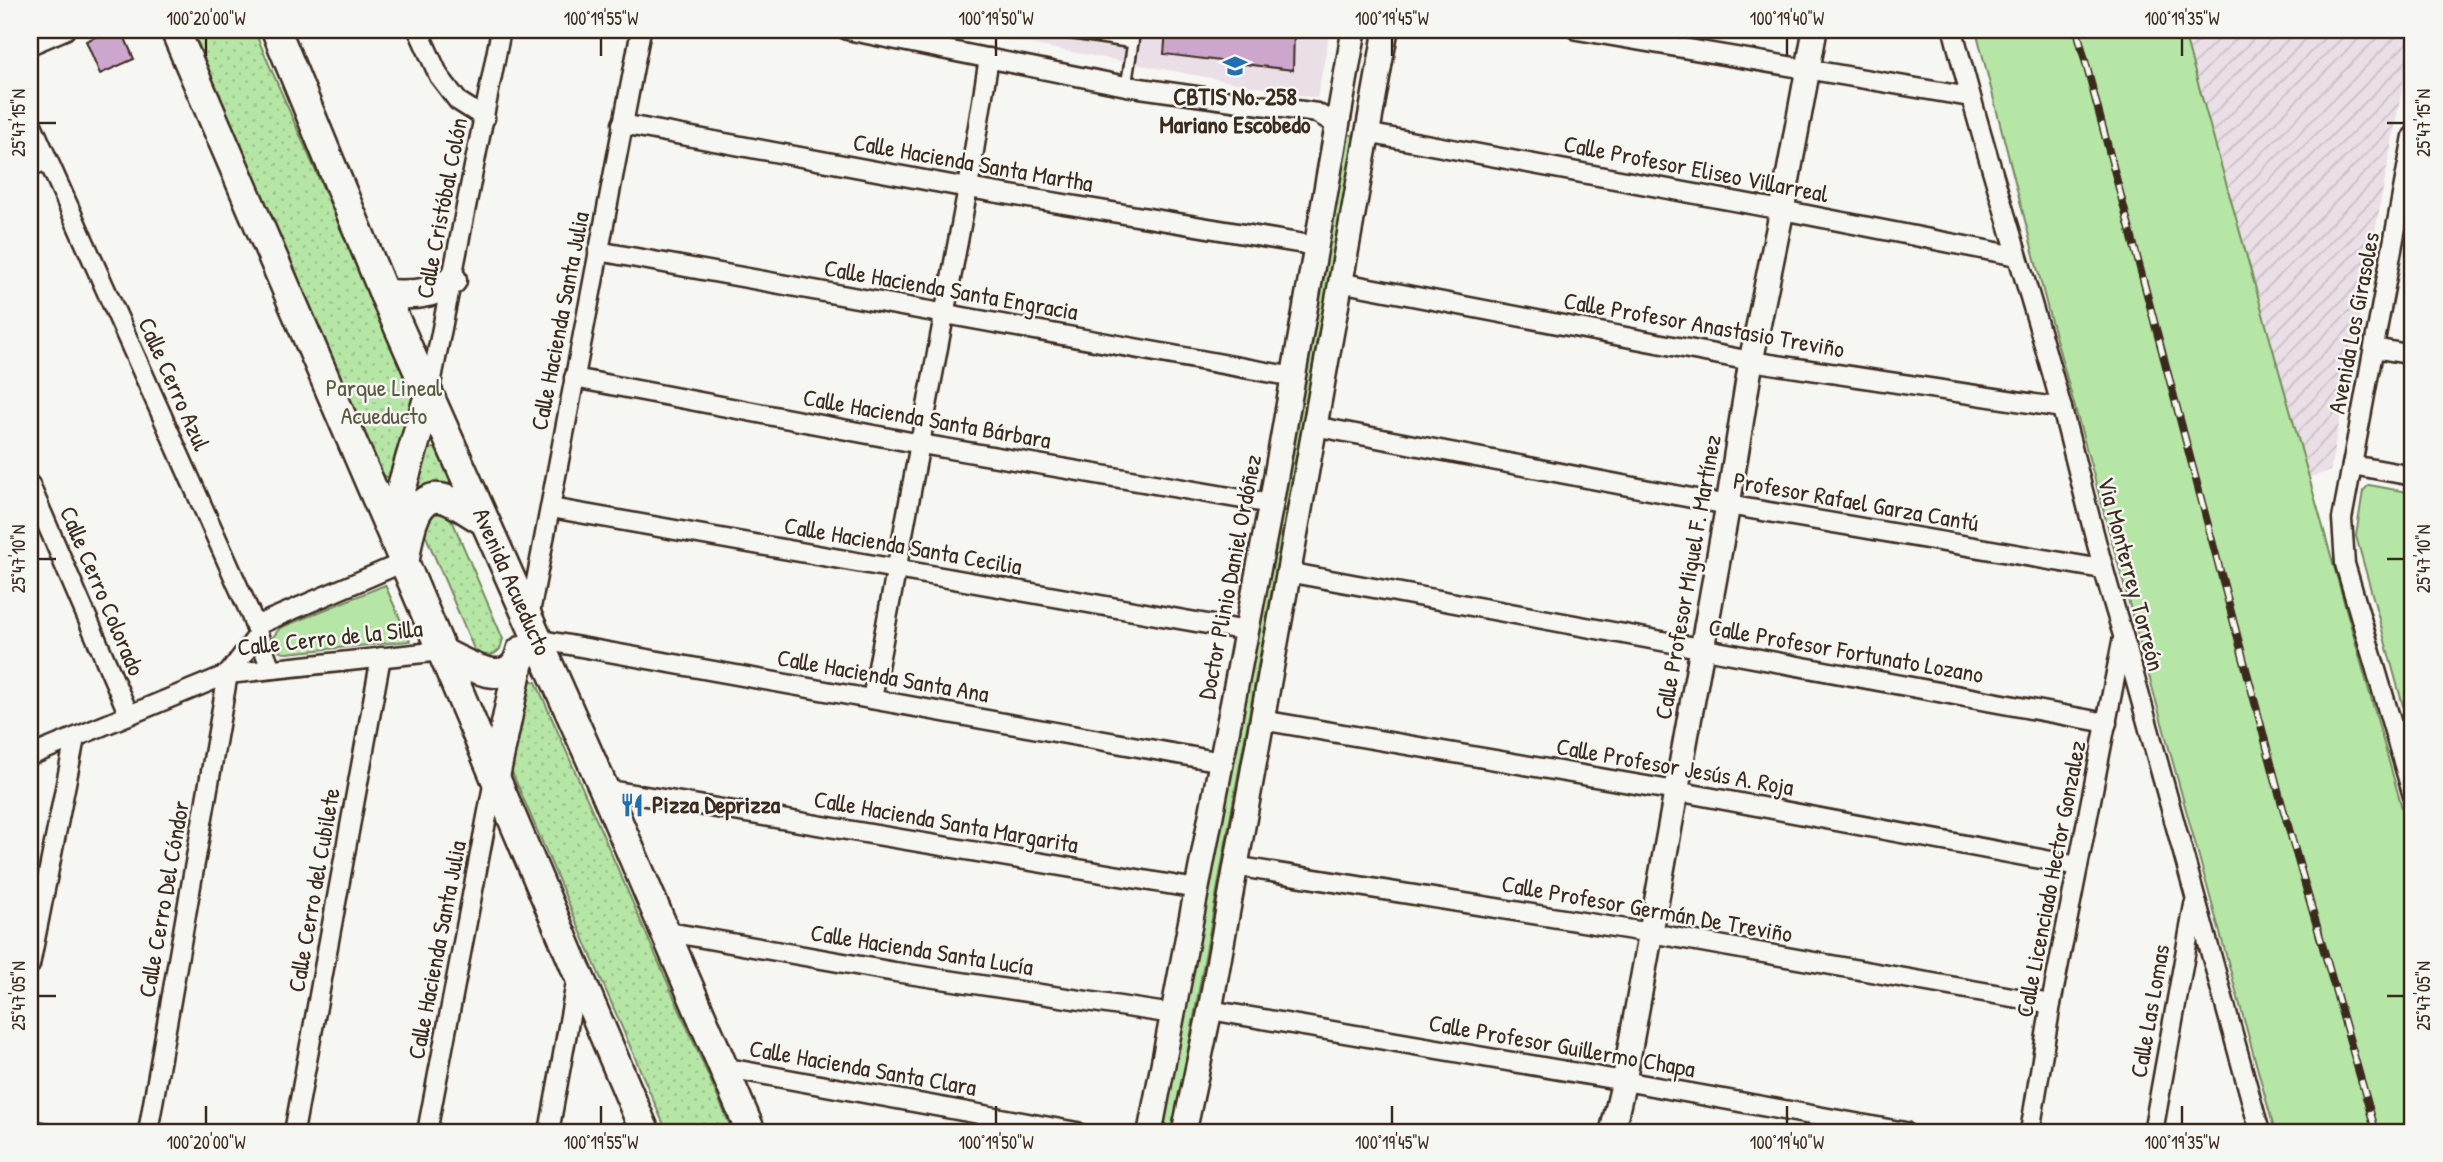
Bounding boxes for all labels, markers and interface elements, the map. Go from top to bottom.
text: 100°20'00"W [167,6,245,31]
text: 100°19'55"W [564,6,638,31]
text: 100°19'50"W [958,6,1034,31]
text: 100°19'45"W [1355,6,1429,31]
text: 100°19'40"W [1750,6,1824,31]
text: 100°19'35"W [2144,6,2220,31]
school or university icon: CBTIS No. 258 Mariano Escobedo [1221,52,1249,80]
place label: CBTIS No. 258 Mariano Escobedo [1159,80,1311,140]
text: 25°47'15"N [6,89,31,157]
text: 25°47'15"N [2411,89,2436,157]
street label: Calle Cristóbal Colón [408,115,474,301]
street label: Calle Hacienda Santa Martha [851,125,1096,199]
street label: Calle Profesor Eliseo Villarreal [1561,127,1832,210]
street label: Calle Hacienda Santa Julia [522,209,596,433]
street label: Avenida Los Girasoles [2320,229,2386,416]
street label: Calle Hacienda Santa Engracia [822,251,1081,327]
street label: Calle Profesor Anastasio Treviño [1561,284,1847,365]
street label: Calle Cerro Azul [131,312,219,456]
park label: Parque Lineal Acueducto [326,371,443,431]
street label: Calle Hacienda Santa Bárbara [801,380,1054,456]
street label: Calle Profesor Miguel F. Martínez [1646,432,1728,722]
street label: Doctor Plinio Daniel Ordóñez [1190,452,1268,702]
street label: Profesor Rafael Garza Cantú [1731,464,1982,538]
street label: Via Monterrey Torreón [2091,473,2173,674]
street label: Calle Cerro Colorado [53,501,153,680]
street label: Avenida Acueducto [466,503,560,660]
street label: Calle Hacienda Santa Cecilia [782,508,1025,582]
text: 25°47'10"N [6,525,31,593]
text: 25°47'10"N [2411,525,2436,593]
street label: Calle Profesor Fortunato Lozano [1706,610,1986,690]
street label: Calle Cerro de la Silla [236,611,424,663]
street label: Calle Hacienda Santa Ana [775,641,992,709]
street label: Calle Profesor Jesús A. Roja [1554,729,1796,803]
street label: Calle Licenciado Hector Gonzalez [2007,738,2093,1020]
street label: Calle Hacienda Santa Margarita [812,782,1081,860]
street label: Calle Cerro del Cubilete [279,785,347,995]
place label: Pizza Deprizza [652,788,781,821]
restaurant icon: Pizza Deprizza [618,791,646,819]
street label: Calle Cerro Del Cóndor [130,798,196,1000]
street label: Calle Hacienda Santa Julia [399,838,473,1062]
street label: Calle Profesor Germán De Treviño [1499,867,1795,949]
street label: Calle Hacienda Santa Lucía [808,916,1036,982]
street label: Calle Las Lomas [2122,942,2176,1080]
text: 25°47'05"N [6,961,31,1031]
text: 25°47'05"N [2411,961,2436,1031]
street label: Calle Profesor Guillermo Chapa [1427,1006,1698,1084]
street label: Calle Hacienda Santa Clara [747,1031,979,1103]
text: 100°20'00"W [167,1130,245,1155]
text: 100°19'55"W [564,1130,638,1155]
text: 100°19'50"W [958,1130,1034,1155]
text: 100°19'45"W [1355,1130,1429,1155]
text: 100°19'40"W [1750,1130,1824,1155]
text: 100°19'35"W [2144,1130,2220,1155]

